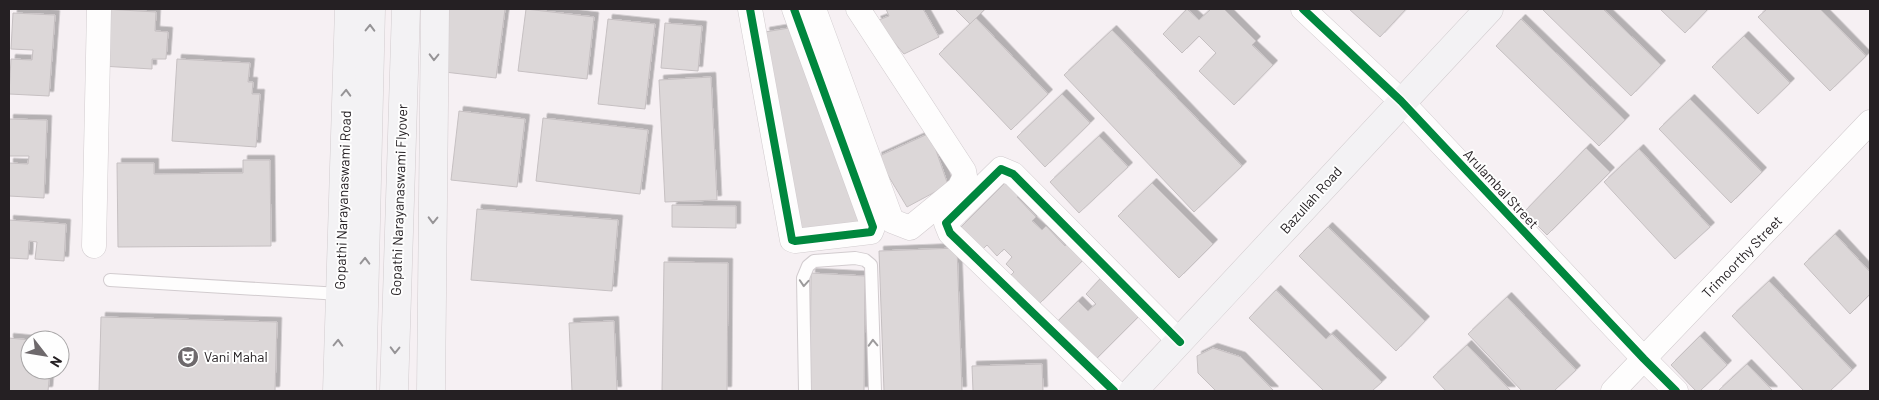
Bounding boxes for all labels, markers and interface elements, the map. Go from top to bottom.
one-way arrow [365,24,375,32]
one-way arrow [429,54,439,62]
one-way arrow [341,88,352,96]
street label: Gopathi Narayanaswami Flyover [387,104,410,296]
street label: Gopathi Narayanaswami Road [331,110,354,290]
street label: Arulambal Street [1460,146,1542,232]
street label: Bazullah Road [1276,163,1345,237]
street label: Trimoorthy Street [1698,212,1785,301]
one-way arrow [428,216,438,224]
one-way arrow [360,257,370,264]
one-way arrow [799,279,810,287]
north arrow [20,330,70,380]
one-way arrow [333,338,344,346]
one-way arrow [868,338,878,346]
theatre icon: Vani Mahal [176,345,200,369]
one-way arrow [390,346,400,354]
place label: Vani Mahal [204,348,268,365]
text: N [47,354,66,370]

